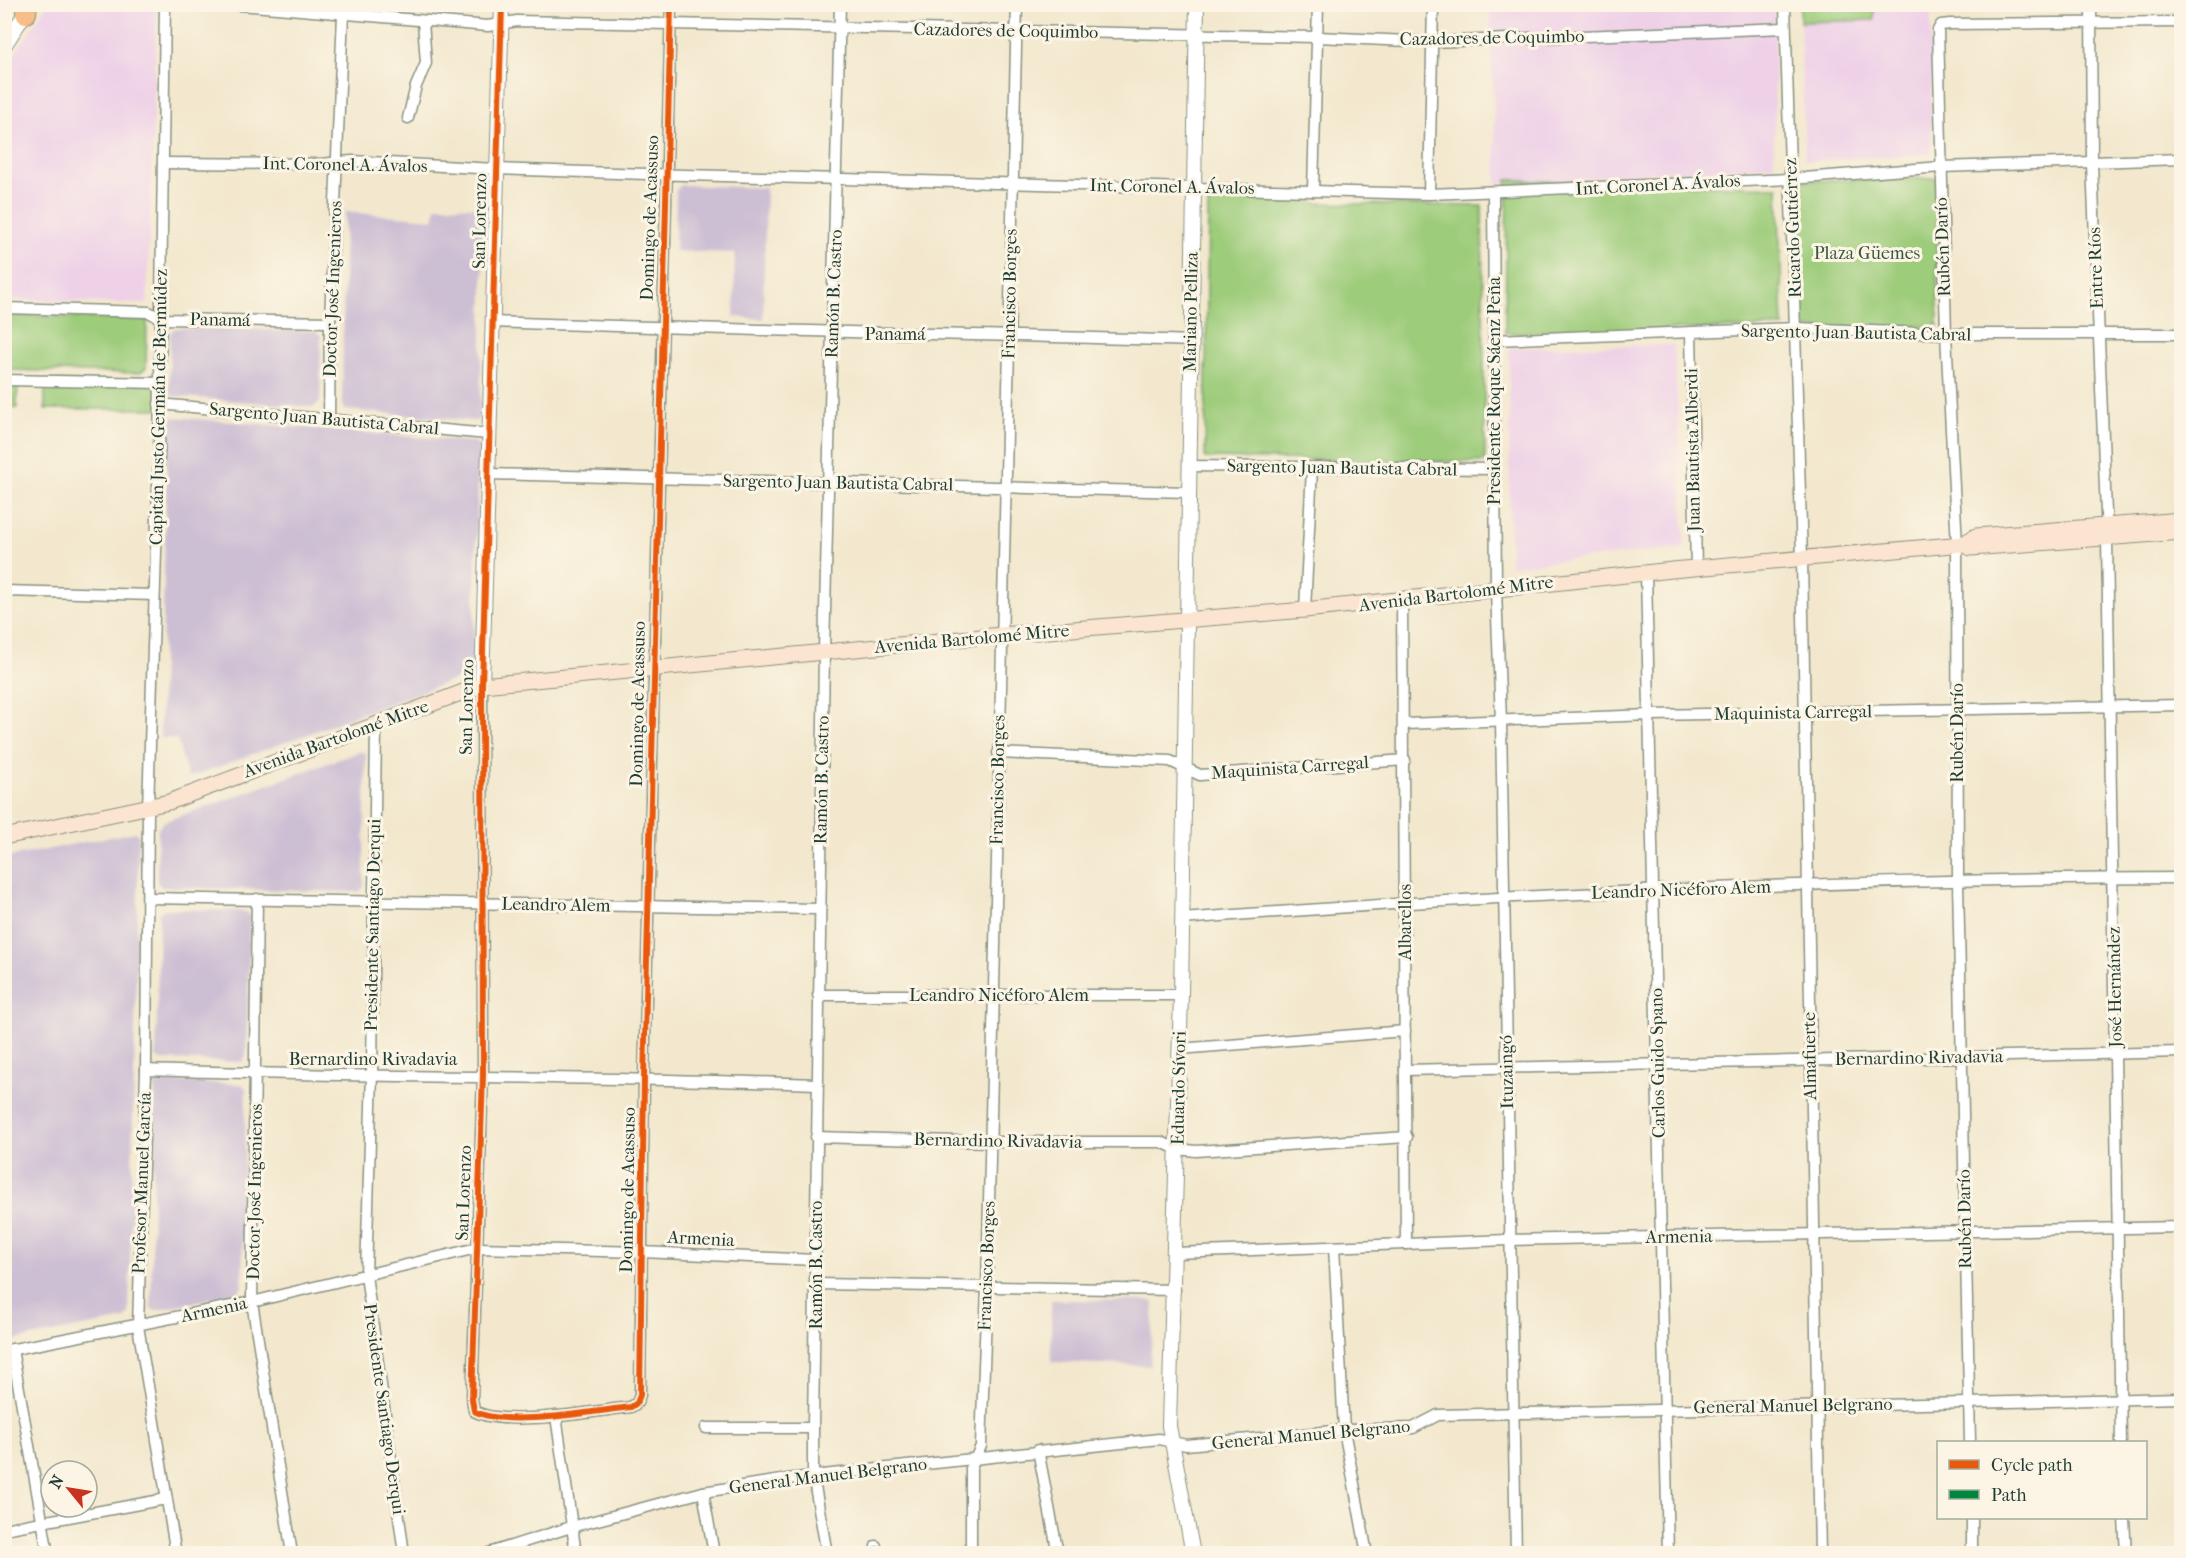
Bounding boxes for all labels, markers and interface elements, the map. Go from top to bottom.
street label: Cazadores de Coquimbo [914,19,1098,43]
street label: Cazadores de Coquimbo [1400,26,1584,50]
street label: Domingo de Acassuso [637,135,663,301]
street label: Int. Coronel A. Ávalos [262,152,428,177]
street label: Ricardo Gutiérrez [1780,158,1806,298]
street label: Int. Coronel A. Ávalos [1575,169,1741,200]
street label: San Lorenzo [469,173,491,269]
street label: Int. Coronel A. Ávalos [1089,174,1255,199]
street label: Rubén Darío [1931,197,1955,297]
street label: Doctor José Ingenieros [319,200,347,378]
street label: Entre Ríos [2084,226,2108,309]
street label: Francisco Borges [998,228,1022,359]
street label: Ramón B. Castro [821,229,847,359]
park label: Plaza Güemes [1814,243,1921,264]
street label: Mariano Pelliza [1179,251,1203,372]
street label: Capitán Justo Germán de Bermúdez [146,269,172,545]
street label: Presidente Roque Sáenz Peña [1484,276,1505,505]
street label: Panamá [189,309,251,331]
street label: Sargento Juan Bautista Cabral [1741,320,1971,346]
street label: Panamá [864,324,926,345]
street label: Juan Bautista Alberdi [1681,367,1705,534]
street label: Sargento Juan Bautista Cabral [208,398,440,440]
street label: Sargento Juan Bautista Cabral [1227,455,1457,481]
street label: Sargento Juan Bautista Cabral [723,470,953,496]
street label: Avenida Bartolomé Mitre [1357,572,1555,616]
street label: Avenida Bartolomé Mitre [873,620,1071,658]
street label: Domingo de Acassuso [626,621,650,787]
street label: San Lorenzo [456,659,478,755]
street label: Rubén Darío [1947,683,1968,783]
street label: Avenida Bartolomé Mitre [239,696,432,783]
street label: Maquinista Carregal [1714,701,1872,725]
street label: Francisco Borges [986,714,1010,845]
street label: Ramón B. Castro [810,715,834,845]
street label: Maquinista Carregal [1210,752,1370,784]
street label: Presidente Santiago Derqui [361,818,385,1032]
street label: Leandro Nicéforo Alem [1591,876,1771,904]
street label: Albarellos [1395,884,1416,961]
street label: Leandro Alem [501,894,611,916]
street label: José Hernández [2103,926,2127,1050]
street label: Leandro Nicéforo Alem [909,985,1089,1006]
street label: Carlos Guido Spano [1646,988,1670,1138]
street label: Almafuerte [1799,1012,1821,1101]
street label: Eduardo Sívori [1168,1030,1191,1145]
street label: Ituzaingó [1496,1035,1518,1109]
street label: Bernardino Rivadavia [1835,1046,2004,1070]
street label: Bernardino Rivadavia [289,1049,458,1070]
street label: Profesor Manuel García [128,1091,156,1274]
street label: Doctor José Ingenieros [243,1103,267,1280]
street label: Domingo de Acassuso [616,1107,640,1273]
street label: Bernardino Rivadavia [914,1129,1083,1153]
street label: San Lorenzo [452,1145,476,1241]
street label: Rubén Darío [1954,1169,1976,1269]
street label: Francisco Borges [974,1200,1000,1331]
street label: Ramón B. Castro [806,1201,827,1329]
street label: Armenia [1644,1226,1713,1248]
street label: Armenia [666,1227,736,1251]
street label: Armenia [178,1293,250,1327]
street label: Presidente Santiago Derqui [359,1302,409,1517]
street label: General Manuel Belgrano [1693,1394,1893,1418]
street label: General Manuel Belgrano [1211,1416,1411,1454]
legend [1937,1441,2147,1519]
street label: General Manuel Belgrano [728,1453,928,1499]
text: Cycle path [1991,1455,2072,1476]
north arrow [39,1459,99,1519]
text: N [45,1471,68,1492]
text: Path [1991,1485,2027,1506]

